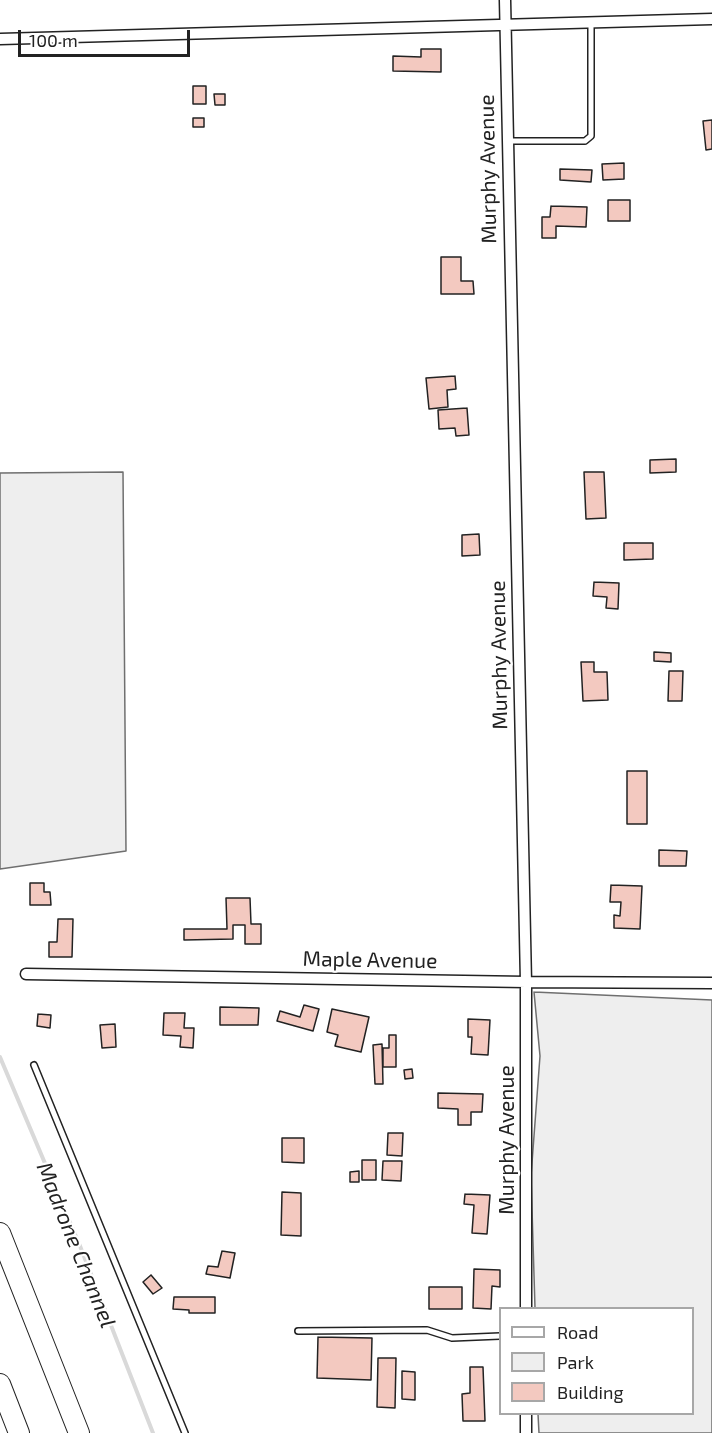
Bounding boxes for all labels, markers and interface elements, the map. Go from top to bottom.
scale bar [21,18,194,56]
text: 100 m [29,29,78,51]
street label: Murphy Avenue [474,94,502,244]
street label: Murphy Avenue [485,580,513,730]
street label: Maple Avenue [302,946,438,974]
street label: Murphy Avenue [494,1065,520,1215]
water label: Madrone Channel [31,1158,121,1332]
legend [499,1307,694,1415]
text: Road [557,1321,598,1343]
text: Park [557,1351,594,1373]
text: Building [557,1381,624,1403]

